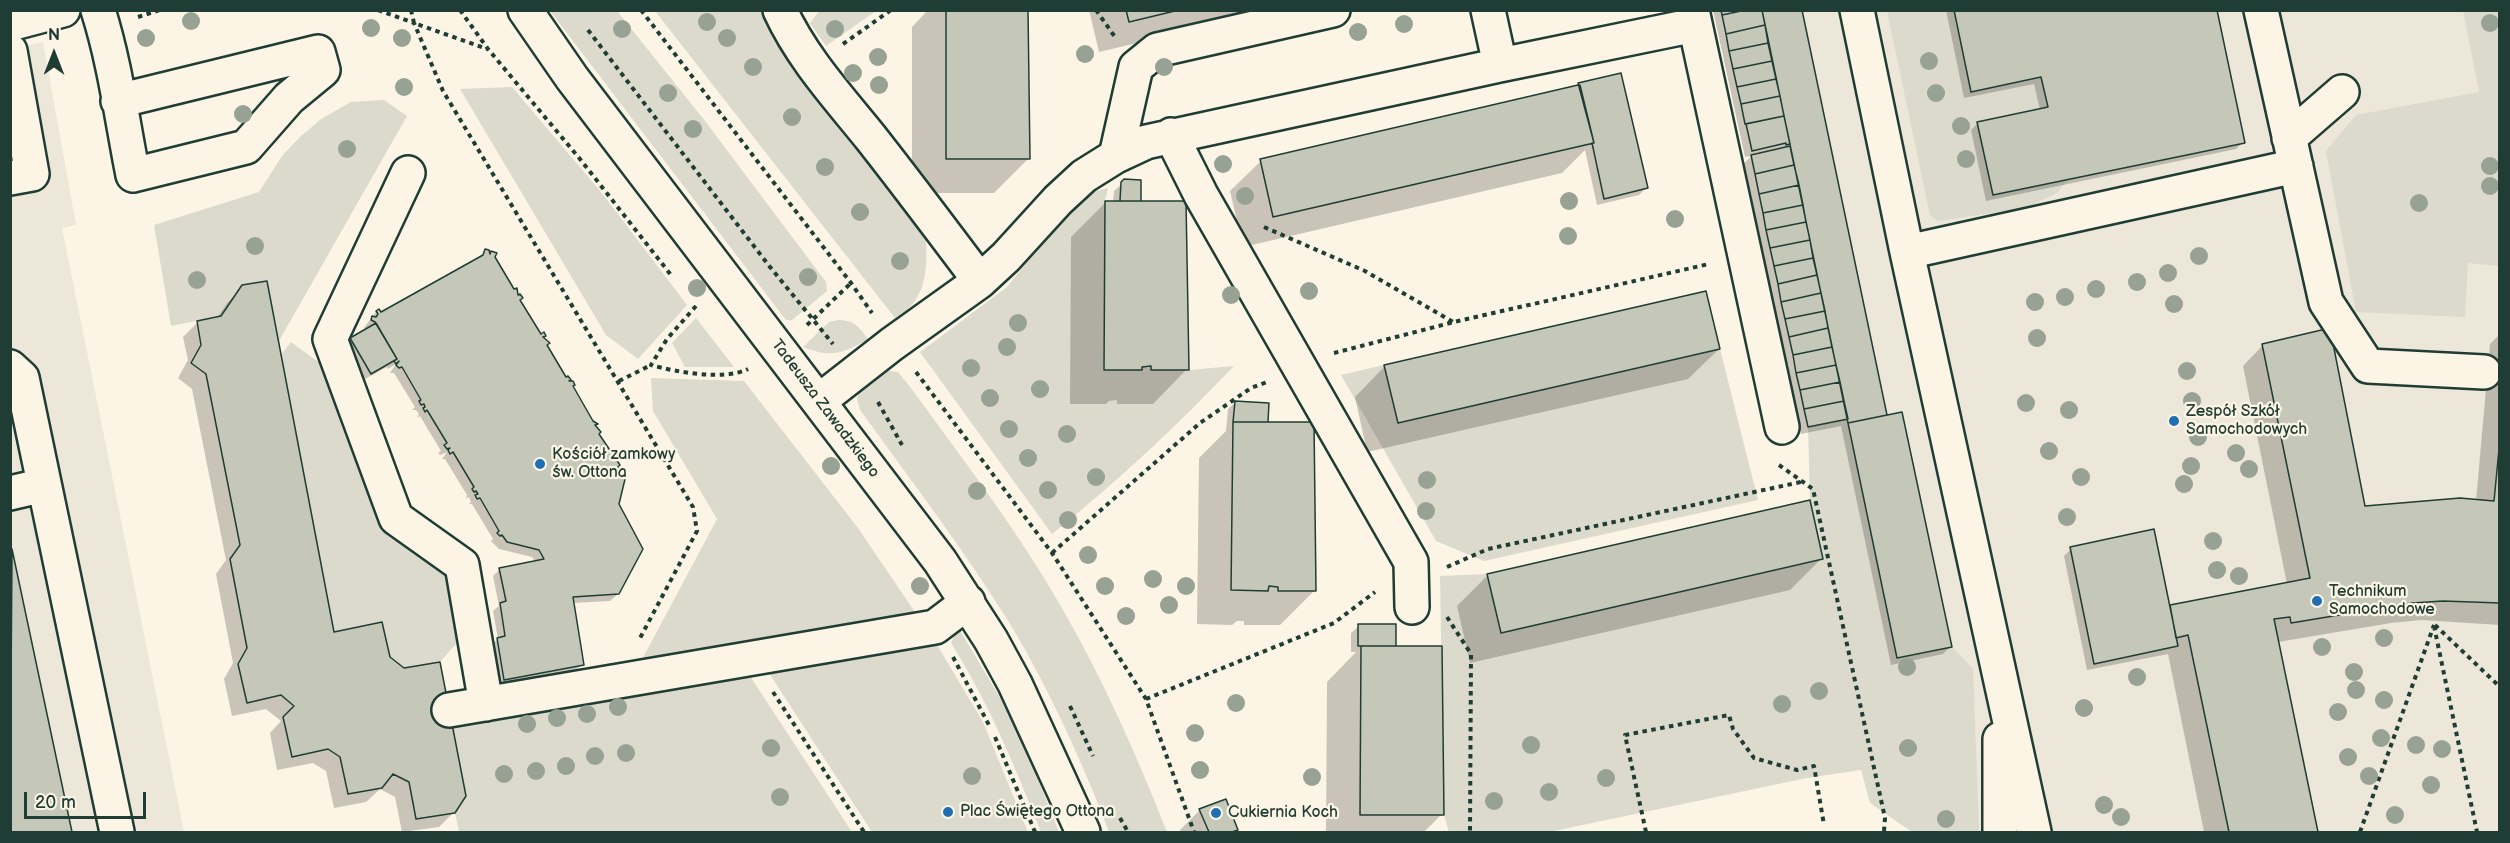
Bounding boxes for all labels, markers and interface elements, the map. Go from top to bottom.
north arrow [24,24,84,84]
text: N [48,26,60,45]
street label: Tadeusza Zawadzkiego [767,336,883,482]
place label: Zespół Szkół Samochodowych [2186,402,2307,440]
marker: Zespół Szkół Samochodowych [2167,414,2181,428]
place label: Kościół zamkowy św. Ottona [552,445,676,483]
marker: Kościół zamkowy św. Ottona [533,457,547,471]
place label: Technikum Samochodowe [2329,582,2435,620]
marker: Technikum Samochodowe [2310,594,2324,608]
scale bar [27,780,148,818]
text: 20 m [35,792,76,813]
place label: Plac Świętego Ottona [960,802,1114,822]
place label: Cukiernia Koch [1228,803,1338,823]
marker: Plac Świętego Ottona [941,805,955,819]
marker: Cukiernia Koch [1209,806,1223,820]

